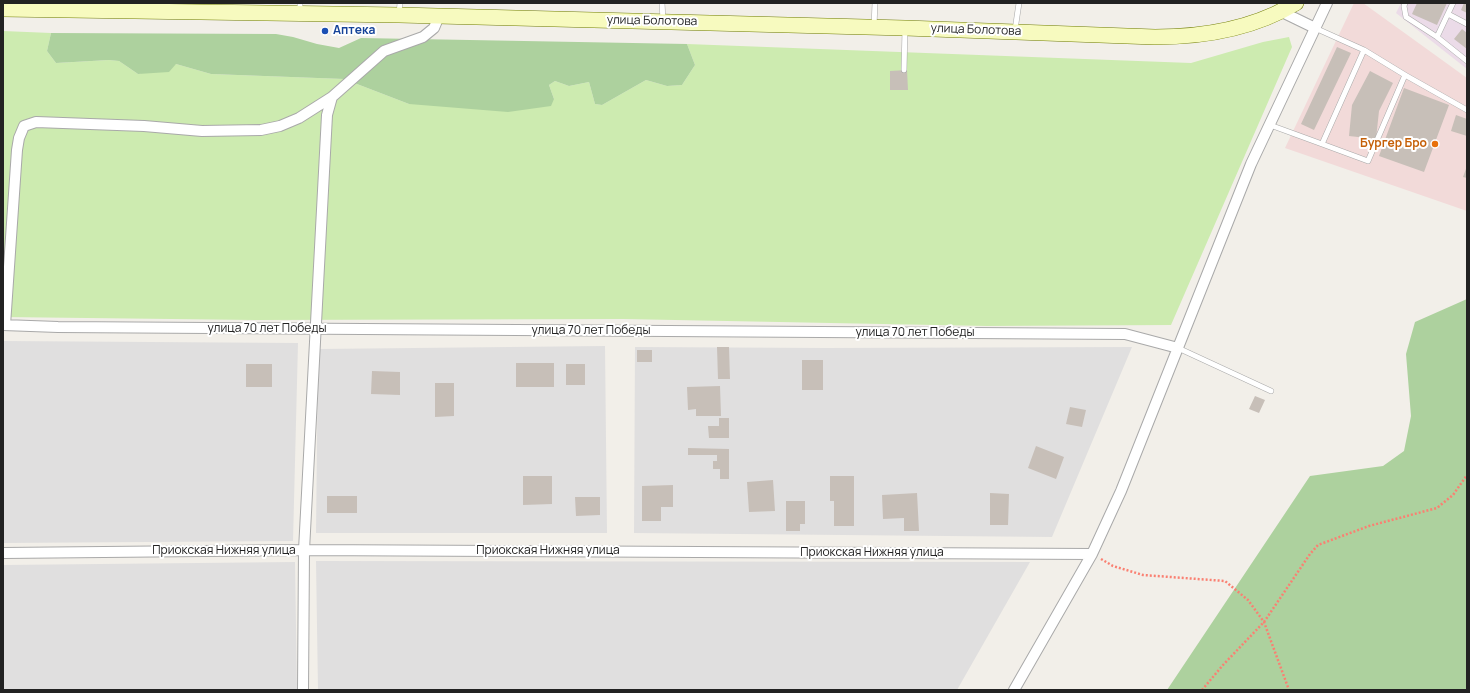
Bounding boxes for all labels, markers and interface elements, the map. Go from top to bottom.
street label: улица Болотова [607,13,697,29]
street label: улица Болотова [930,21,1022,39]
place label: Аптека [333,24,375,38]
marker: Аптека [320,26,330,36]
place label: Бургер Бро [1360,137,1427,151]
marker: Бургер Бро [1430,139,1440,149]
street label: улица 70 лет Победы [208,322,326,336]
street label: улица 70 лет Победы [532,324,650,338]
street label: улица 70 лет Победы [856,326,974,340]
street label: Приокская Нижняя улица [152,544,296,558]
street label: Приокская Нижняя улица [476,544,620,558]
street label: Приокская Нижняя улица [800,546,944,560]

